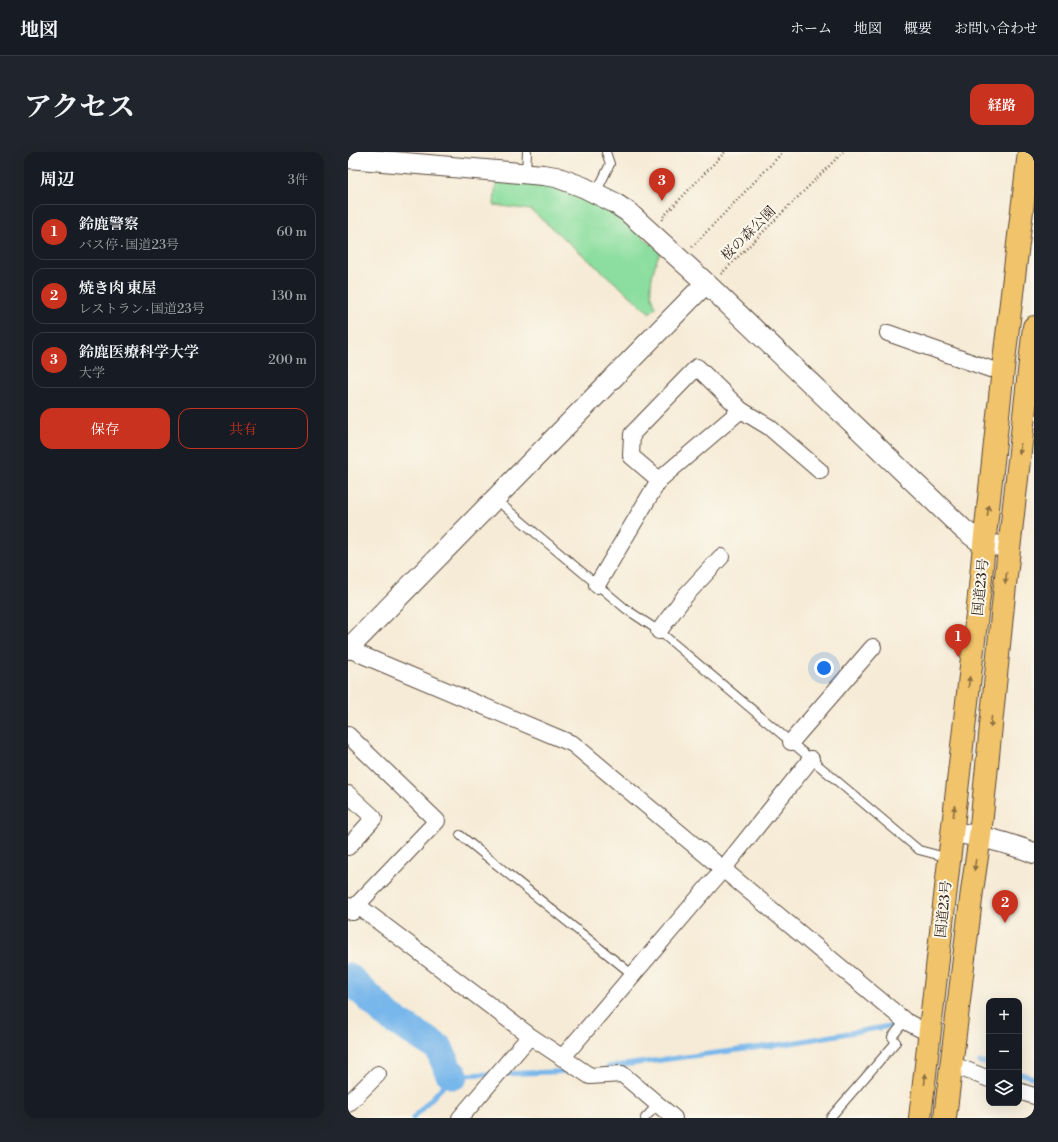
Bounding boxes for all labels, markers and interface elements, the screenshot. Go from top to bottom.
text: 地図 [20,18,58,42]
text: ホーム [790,20,832,38]
text: 地図 [854,20,882,38]
text: 概要 [904,20,932,38]
text: お問い合わせ [954,20,1038,38]
button: 経路 [970,84,1034,125]
text: アクセス [24,90,135,125]
pin: 3 [649,168,675,201]
text: 周辺 [40,169,74,191]
text: 3件 [288,172,308,188]
street label: 桜の森公園 [718,203,780,265]
text: 鈴鹿警察 [79,215,139,234]
text: 1 [51,224,57,240]
text: 60 m [276,224,307,240]
text: バス停 · 国道23号 [79,237,179,253]
text: 焼き肉 東屋 [79,279,156,298]
text: 2 [50,288,58,304]
text: 130 m [272,288,307,304]
text: レストラン · 国道23号 [79,301,205,317]
text: 鈴鹿医療科学大学 [79,343,199,362]
text: 3 [50,352,58,368]
text: 200 m [268,352,307,368]
text: 大学 [79,365,105,381]
button: 保存 [40,408,170,449]
button: 共有 [178,408,308,449]
one-way arrow [1017,443,1024,455]
one-way arrow [984,505,991,517]
street label: 国道23号 [969,557,993,617]
one-way arrow [1003,572,1009,584]
pin: 1 [945,624,971,657]
your location [814,658,834,678]
one-way arrow [966,676,972,688]
one-way arrow [988,715,995,728]
one-way arrow [951,805,958,817]
one-way arrow [972,859,978,871]
street label: 国道23号 [932,879,956,939]
pin: 2 [992,890,1018,923]
map controls [986,998,1022,1106]
button: + [986,998,1022,1034]
button: − [986,1034,1022,1070]
button: layers [986,1070,1022,1106]
one-way arrow [922,1073,928,1085]

